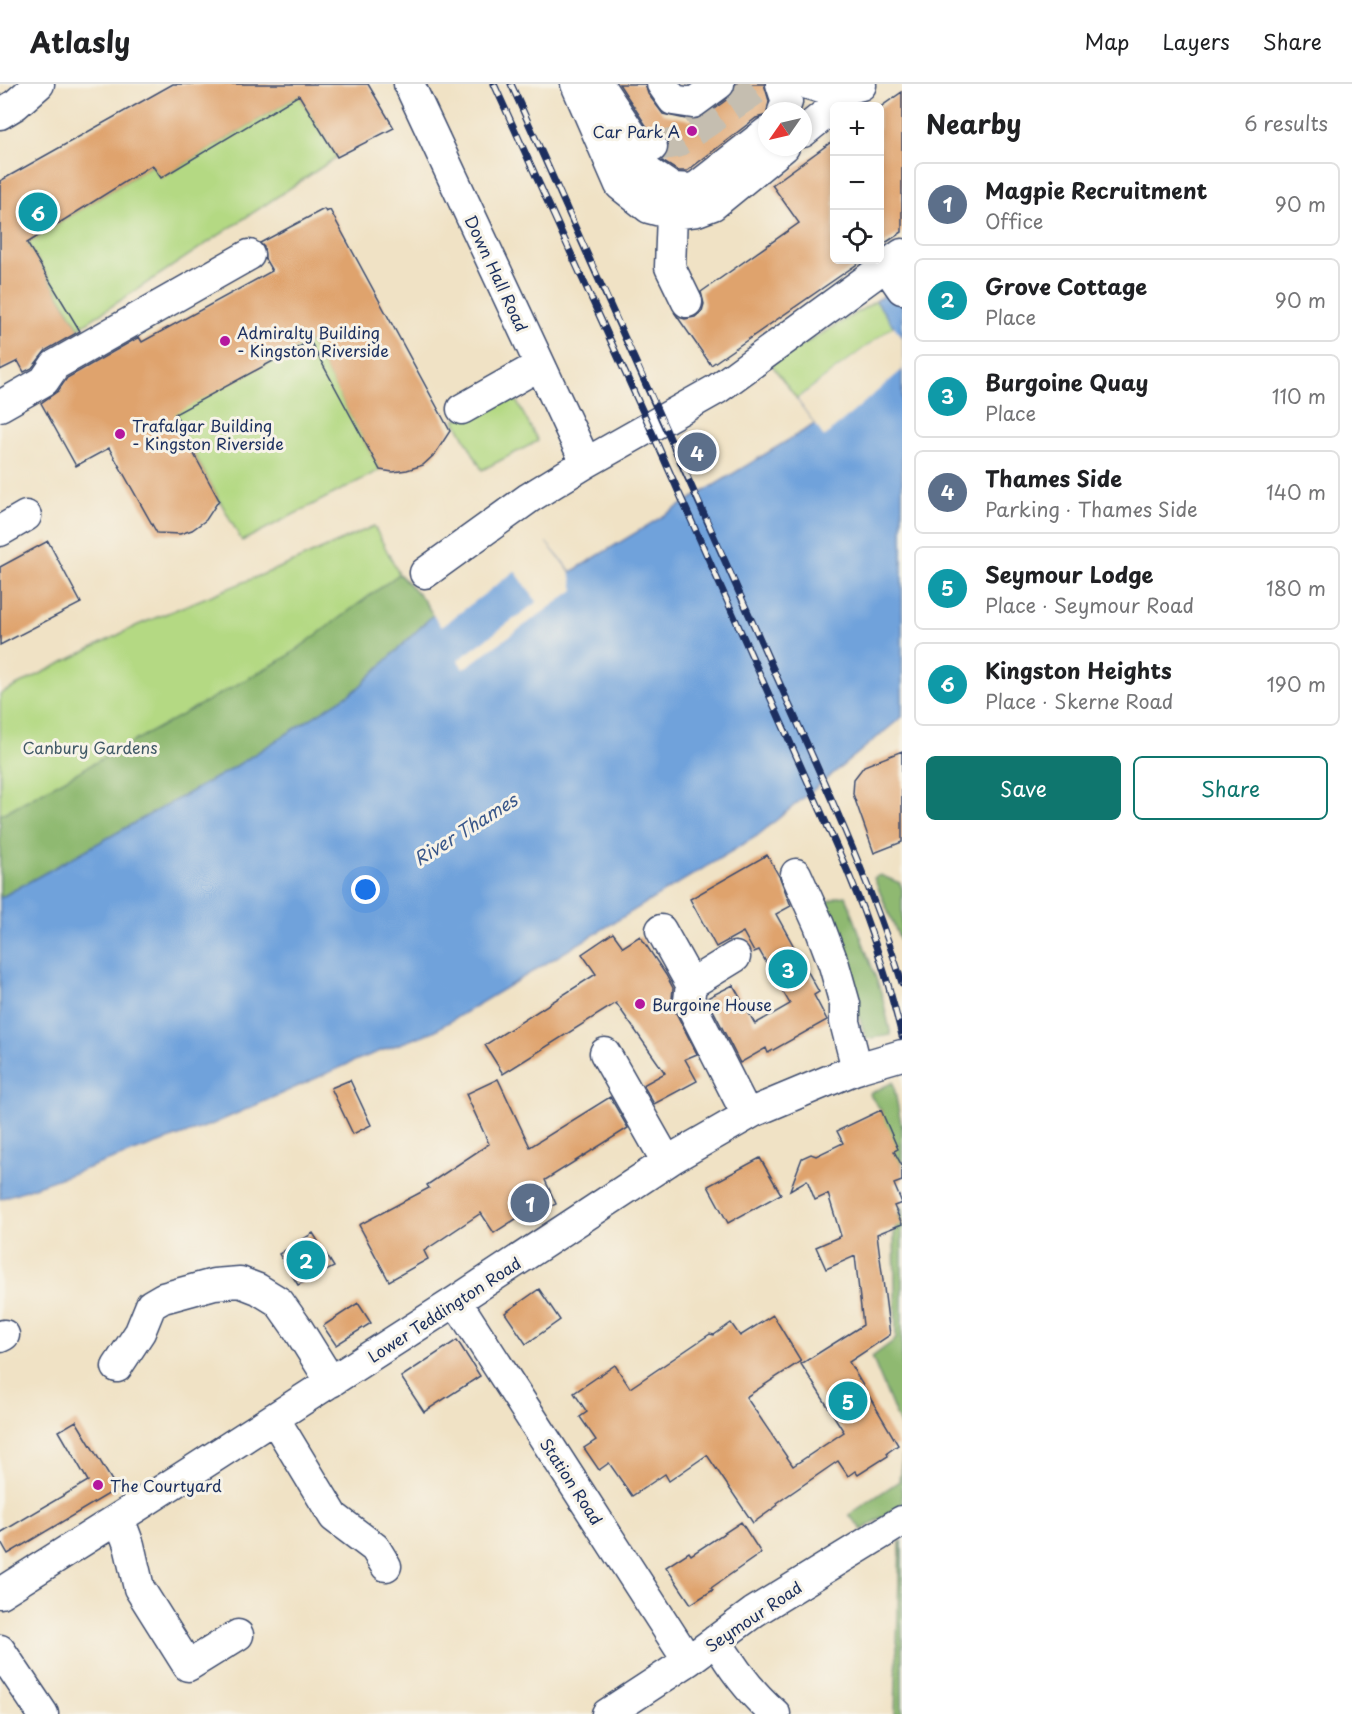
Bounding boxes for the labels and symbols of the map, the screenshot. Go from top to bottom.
north arrow [758,102,812,156]
place label: Car Park A [593,119,680,143]
marker: Car Park A [685,124,699,138]
pin: 6 [18,190,57,234]
street label: Down Hall Road [459,211,535,335]
place label: Admiralty Building - Kingston Riverside [237,320,389,362]
marker: Admiralty Building - Kingston Riverside [218,334,232,348]
place label: Trafalgar Building - Kingston Riverside [132,413,284,455]
marker: Trafalgar Building - Kingston Riverside [113,427,127,441]
pin: 4 [678,430,716,475]
park label: Canbury Gardens [23,735,157,759]
water label: River Thames [408,785,523,872]
your location [351,875,380,904]
pin: 3 [768,946,808,992]
place label: Burgoine House [652,992,772,1016]
marker: Burgoine House [633,997,647,1011]
pin: 1 [510,1180,550,1226]
pin: 2 [286,1238,326,1282]
street label: Lower Teddington Road [363,1250,525,1368]
pin: 5 [828,1378,868,1424]
street label: Station Road [535,1433,609,1529]
place label: The Courtyard [110,1473,222,1497]
marker: The Courtyard [91,1478,105,1492]
street label: Seymour Road [700,1575,806,1657]

